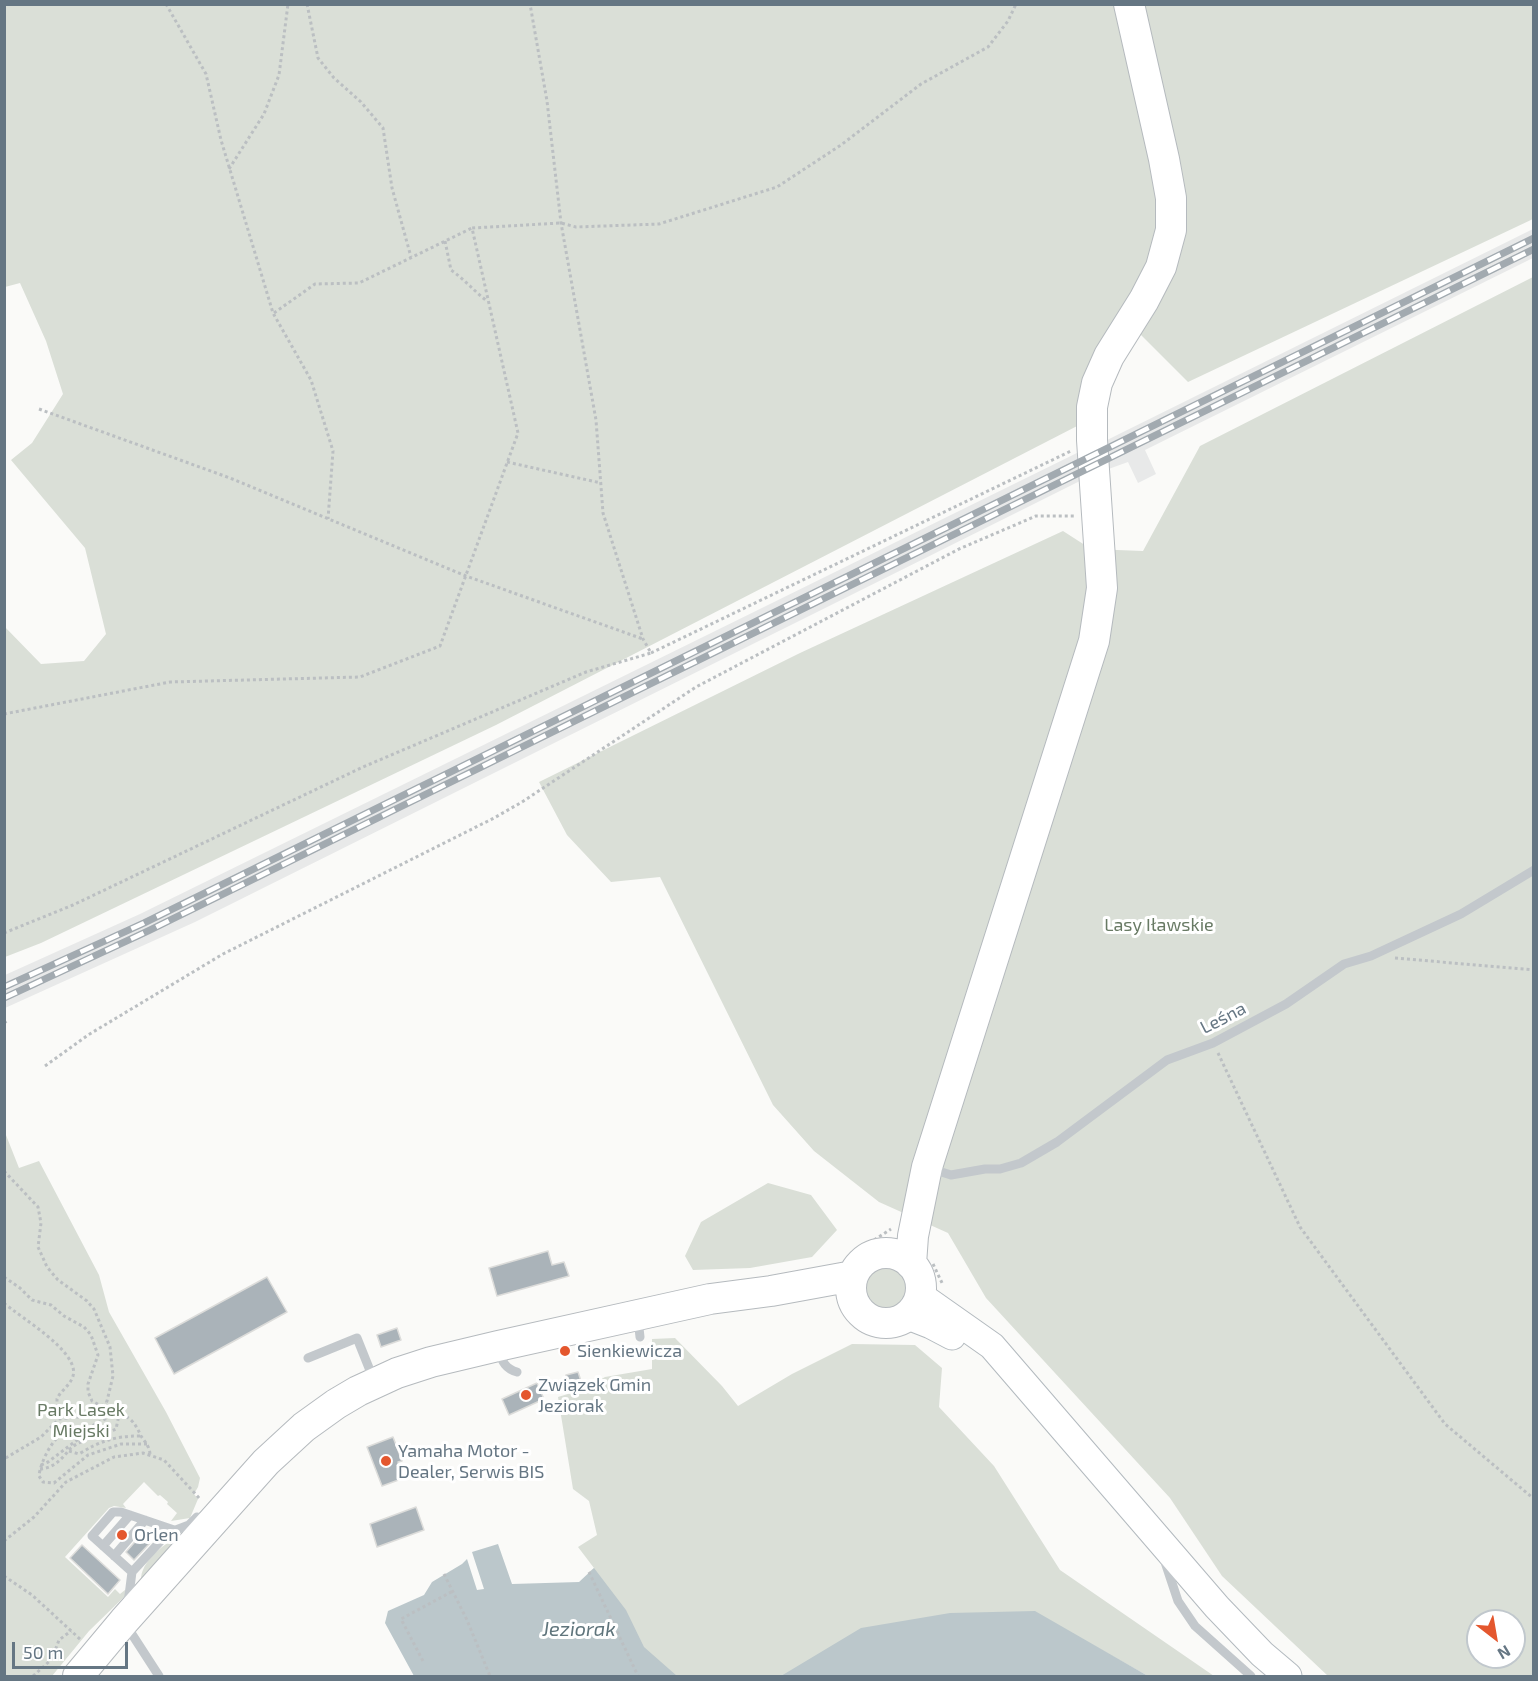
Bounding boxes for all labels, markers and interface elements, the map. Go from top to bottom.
park label: Lasy Iławskie [1104,914,1214,936]
street label: Leśna [1197,997,1249,1039]
place label: Sienkiewicza [577,1340,682,1362]
marker: Sienkiewicza [558,1344,572,1358]
place label: Związek Gmin Jeziorak [538,1374,651,1416]
marker: Związek Gmin Jeziorak [519,1388,533,1402]
park label: Park Lasek Miejski [37,1399,125,1442]
place label: Yamaha Motor - Dealer, Serwis BIS [398,1440,544,1482]
marker: Yamaha Motor - Dealer, Serwis BIS [379,1454,393,1468]
place label: Orlen [134,1524,179,1546]
marker: Orlen [115,1528,129,1542]
north arrow [1466,1609,1526,1669]
water label: Jeziorak [542,1617,616,1641]
scale bar [15,1630,130,1668]
text: 50 m [23,1641,63,1663]
text: N [1495,1642,1514,1664]

